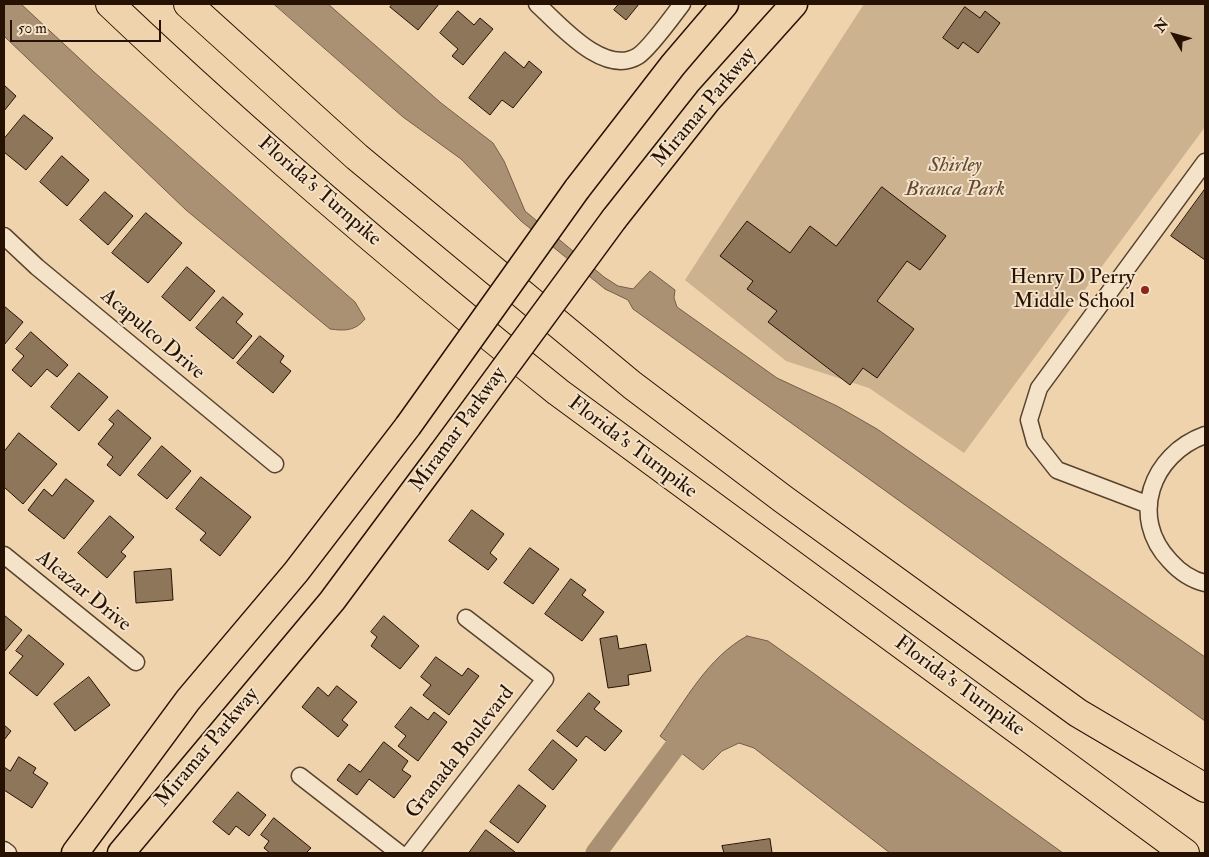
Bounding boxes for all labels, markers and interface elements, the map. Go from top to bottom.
scale bar [12,10,164,42]
north arrow [1149,10,1199,60]
text: N [1151,15,1172,36]
text: 50 m [18,19,47,38]
street label: Miramar Parkway [648,43,762,173]
street label: Florida's Turnpike [252,132,386,252]
park label: Shirley Branca Park [905,153,1005,203]
place label: Henry D Perry Middle School [1010,265,1135,315]
street label: Acapulco Drive [95,284,209,386]
marker: Henry D Perry Middle School [1139,284,1151,296]
street label: Miramar Parkway [405,363,513,497]
street label: Florida's Turnpike [563,391,701,505]
street label: Alcazar Drive [30,546,136,638]
street label: Florida's Turnpike [889,631,1029,743]
street label: Granada Boulevard [401,682,521,824]
street label: Miramar Parkway [151,683,265,813]

